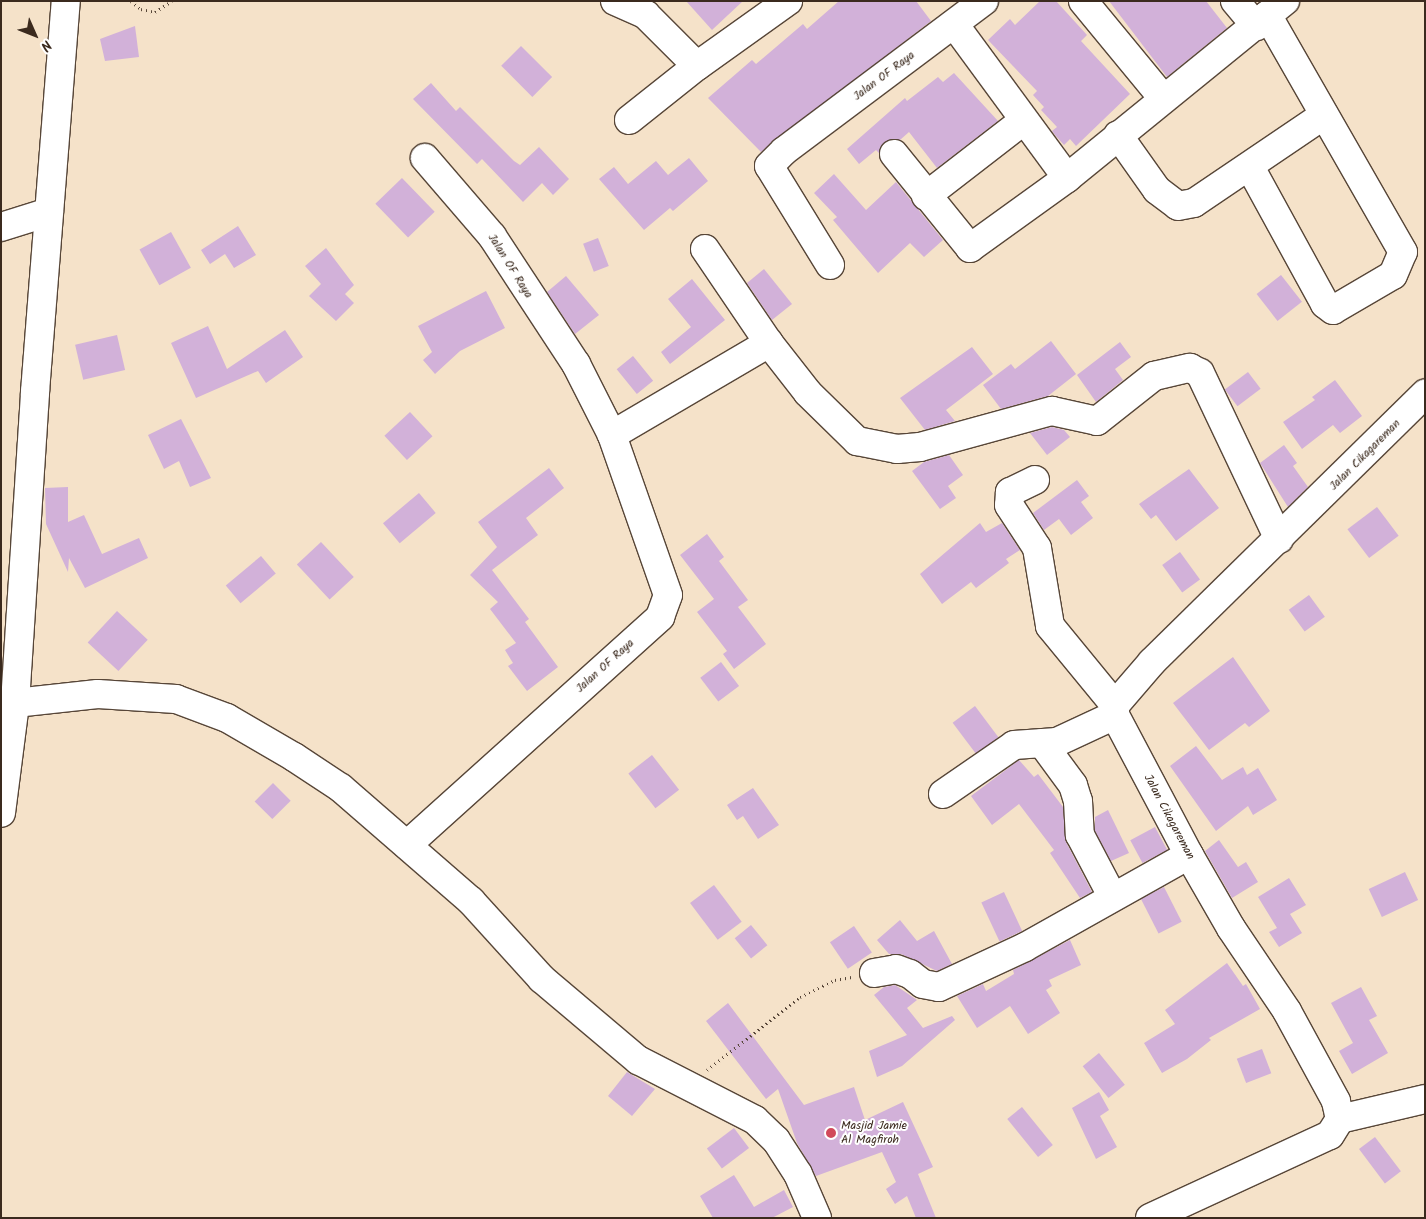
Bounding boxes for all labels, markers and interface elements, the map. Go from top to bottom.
north arrow [10,10,60,60]
text: N [35,35,57,56]
street label: Jalan OF Raya [850,48,918,104]
street label: Jalan OF Raya [484,231,536,301]
street label: Jalan Cikagareman [1326,416,1404,494]
street label: Jalan OF Raya [573,636,637,696]
street label: Jalan Cikagareman [1140,772,1198,862]
place label: Masjid Jamie Al Magfiroh [841,1119,907,1147]
marker: Masjid Jamie Al Magfiroh [825,1127,837,1139]

